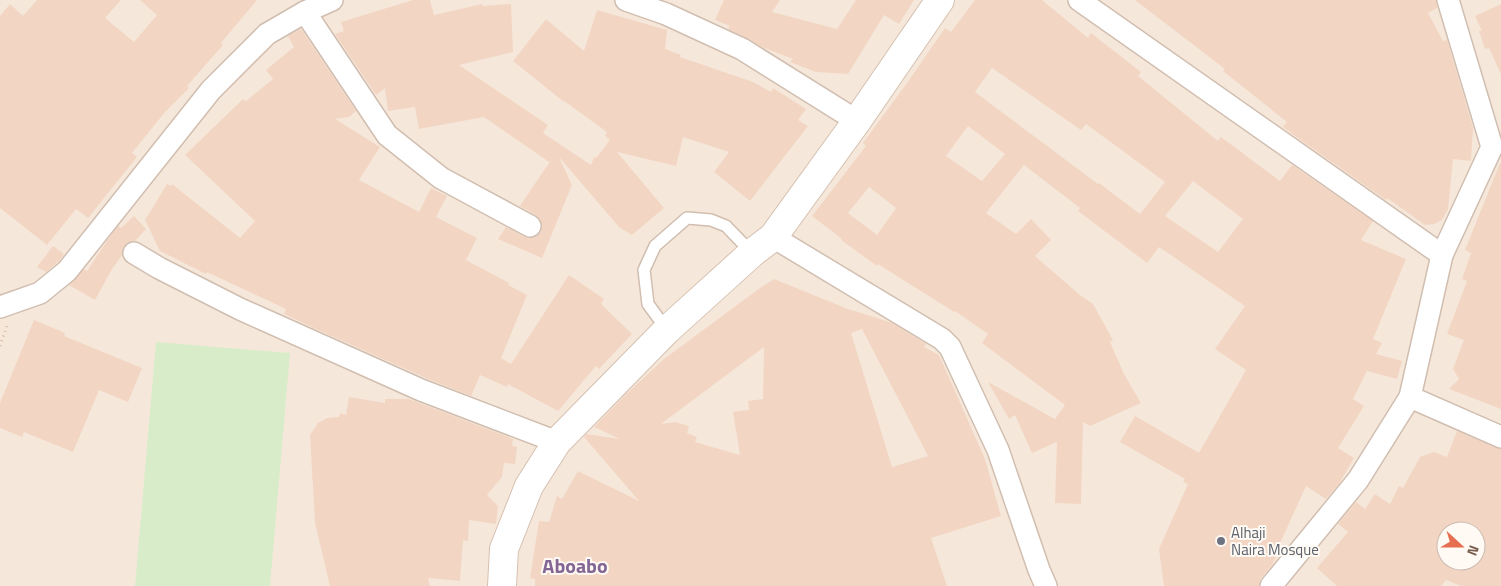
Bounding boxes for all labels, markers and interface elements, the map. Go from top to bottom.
place label: Alhaji Naira Mosque [1231,521,1319,561]
north arrow [1436,521,1486,571]
marker: Alhaji Naira Mosque [1215,535,1227,547]
text: N [1462,543,1485,559]
district label: Aboabo [542,550,608,581]

